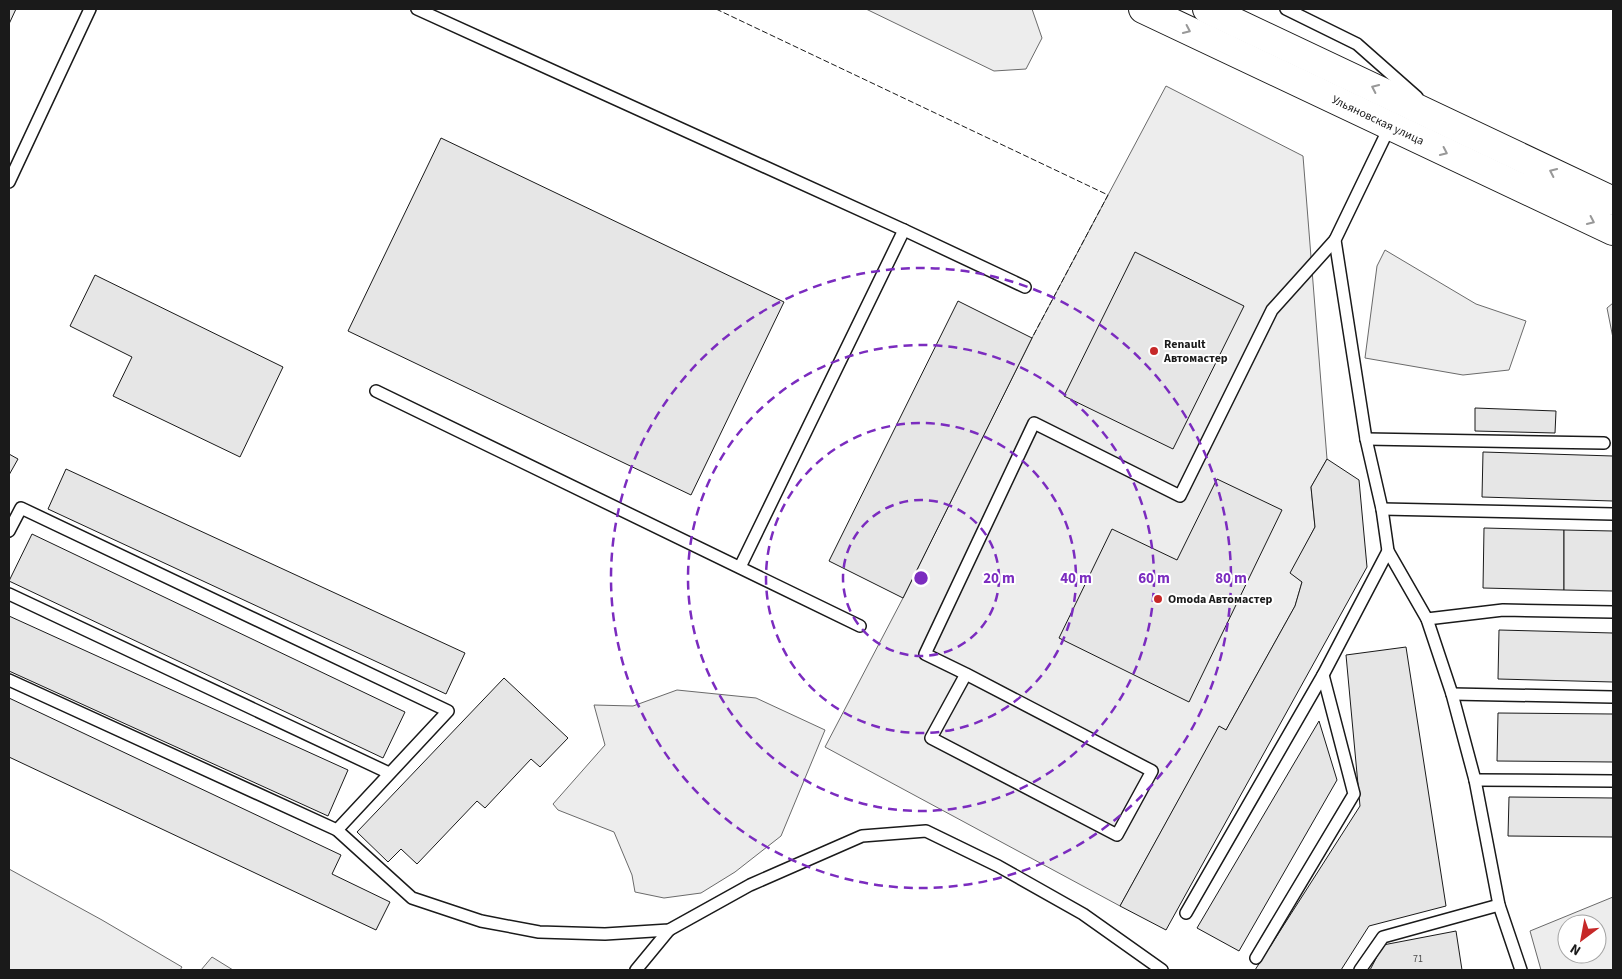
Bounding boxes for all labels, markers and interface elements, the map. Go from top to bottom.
one-way arrow [1182,23,1191,34]
one-way arrow [1371,84,1380,94]
street label: Ульяновская улица [1329,91,1427,150]
one-way arrow [1439,145,1448,155]
one-way arrow [1549,168,1558,179]
one-way arrow [1586,215,1595,225]
place label: Renault Автомастер [1163,336,1228,367]
marker: Renault Автомастер [1148,345,1160,357]
text: 20 m [983,568,1015,589]
text: 40 m [1060,568,1092,589]
text: 60 m [1138,568,1170,589]
text: 80 m [1215,568,1247,589]
centre of rings [912,569,930,587]
place label: Omoda Автомастер [1168,591,1273,608]
marker: Omoda Автомастер [1152,593,1164,605]
north arrow [1557,914,1607,964]
text: N [1566,938,1585,960]
house number: 71 [1413,952,1423,966]

